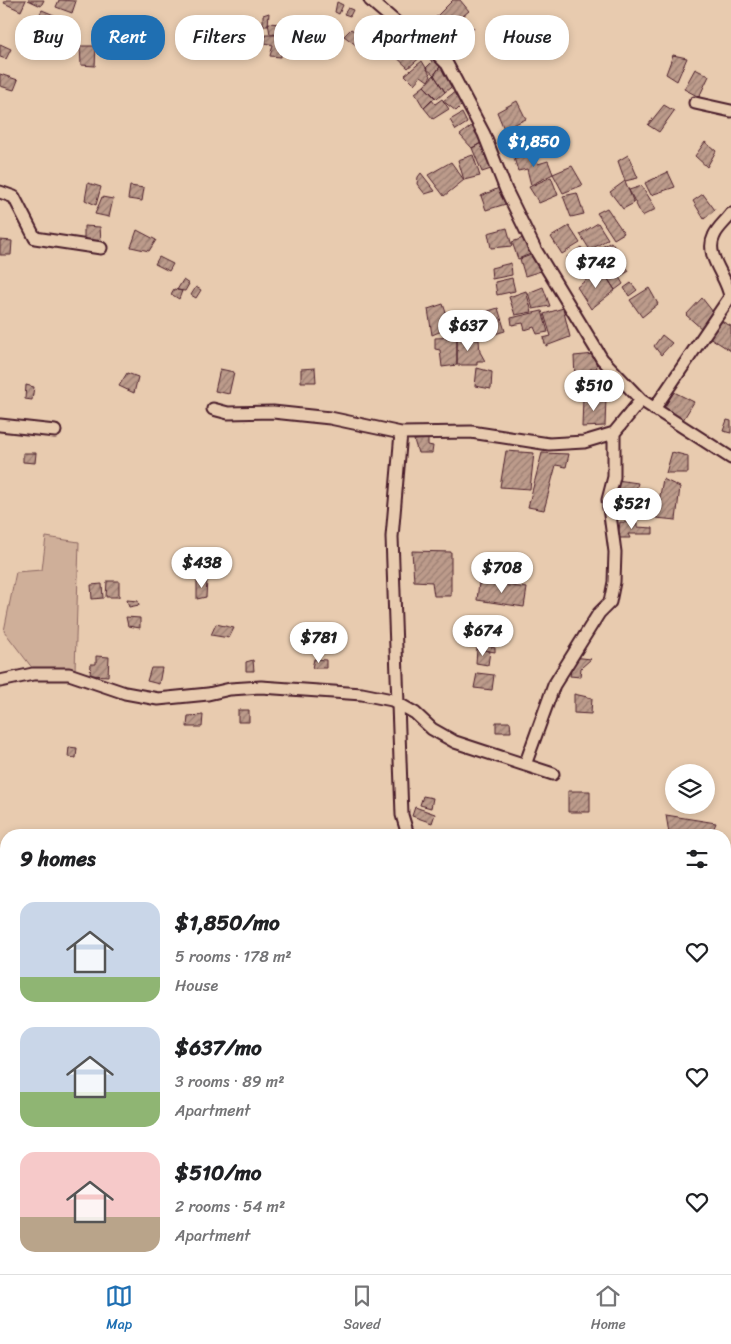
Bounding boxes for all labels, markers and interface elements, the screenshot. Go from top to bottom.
chip: Buy [15,15,81,60]
chip: Rent [91,15,165,60]
chip: Filters [175,15,264,60]
chip: New [274,15,344,60]
chip: Apartment [354,15,475,60]
chip: House [485,15,569,60]
pin: $1,850 [493,126,575,168]
text: $1,850 [508,127,560,156]
pin: $742 [566,246,626,289]
text: $742 [576,248,616,277]
pin: $637 [438,310,498,352]
text: $637 [449,311,487,340]
pin: $510 [564,370,624,412]
text: $510 [575,371,613,400]
pin: $521 [602,488,662,530]
text: $521 [614,489,650,518]
pin: $438 [172,546,232,589]
text: $438 [182,548,222,577]
pin: $708 [472,552,532,594]
text: $708 [482,553,522,582]
pin: $674 [453,614,513,657]
text: $674 [464,616,503,645]
pin: $781 [289,622,349,664]
text: $781 [301,623,337,652]
map controls [665,764,715,814]
button: layers [665,764,715,814]
text: 9 homes [20,840,96,878]
icon: filters [683,845,711,873]
text: $1,850/mo [175,904,280,942]
icon: home [60,922,120,982]
icon: heart [683,938,711,966]
text: 5 rooms · 178 m² [175,942,292,971]
text: House [175,971,218,1000]
text: $637/mo [175,1029,262,1067]
icon: home [60,1047,120,1107]
icon: heart [683,1063,711,1091]
text: 3 rooms · 89 m² [175,1067,284,1096]
text: Apartment [175,1096,251,1125]
text: $510/mo [175,1154,261,1192]
icon: home [60,1172,120,1232]
icon: heart [683,1188,711,1216]
text: 2 rooms · 54 m² [175,1192,285,1221]
text: Apartment [175,1221,251,1250]
tab: Map [105,1282,133,1337]
tab: Saved [344,1282,380,1337]
tab: Home [591,1282,626,1337]

